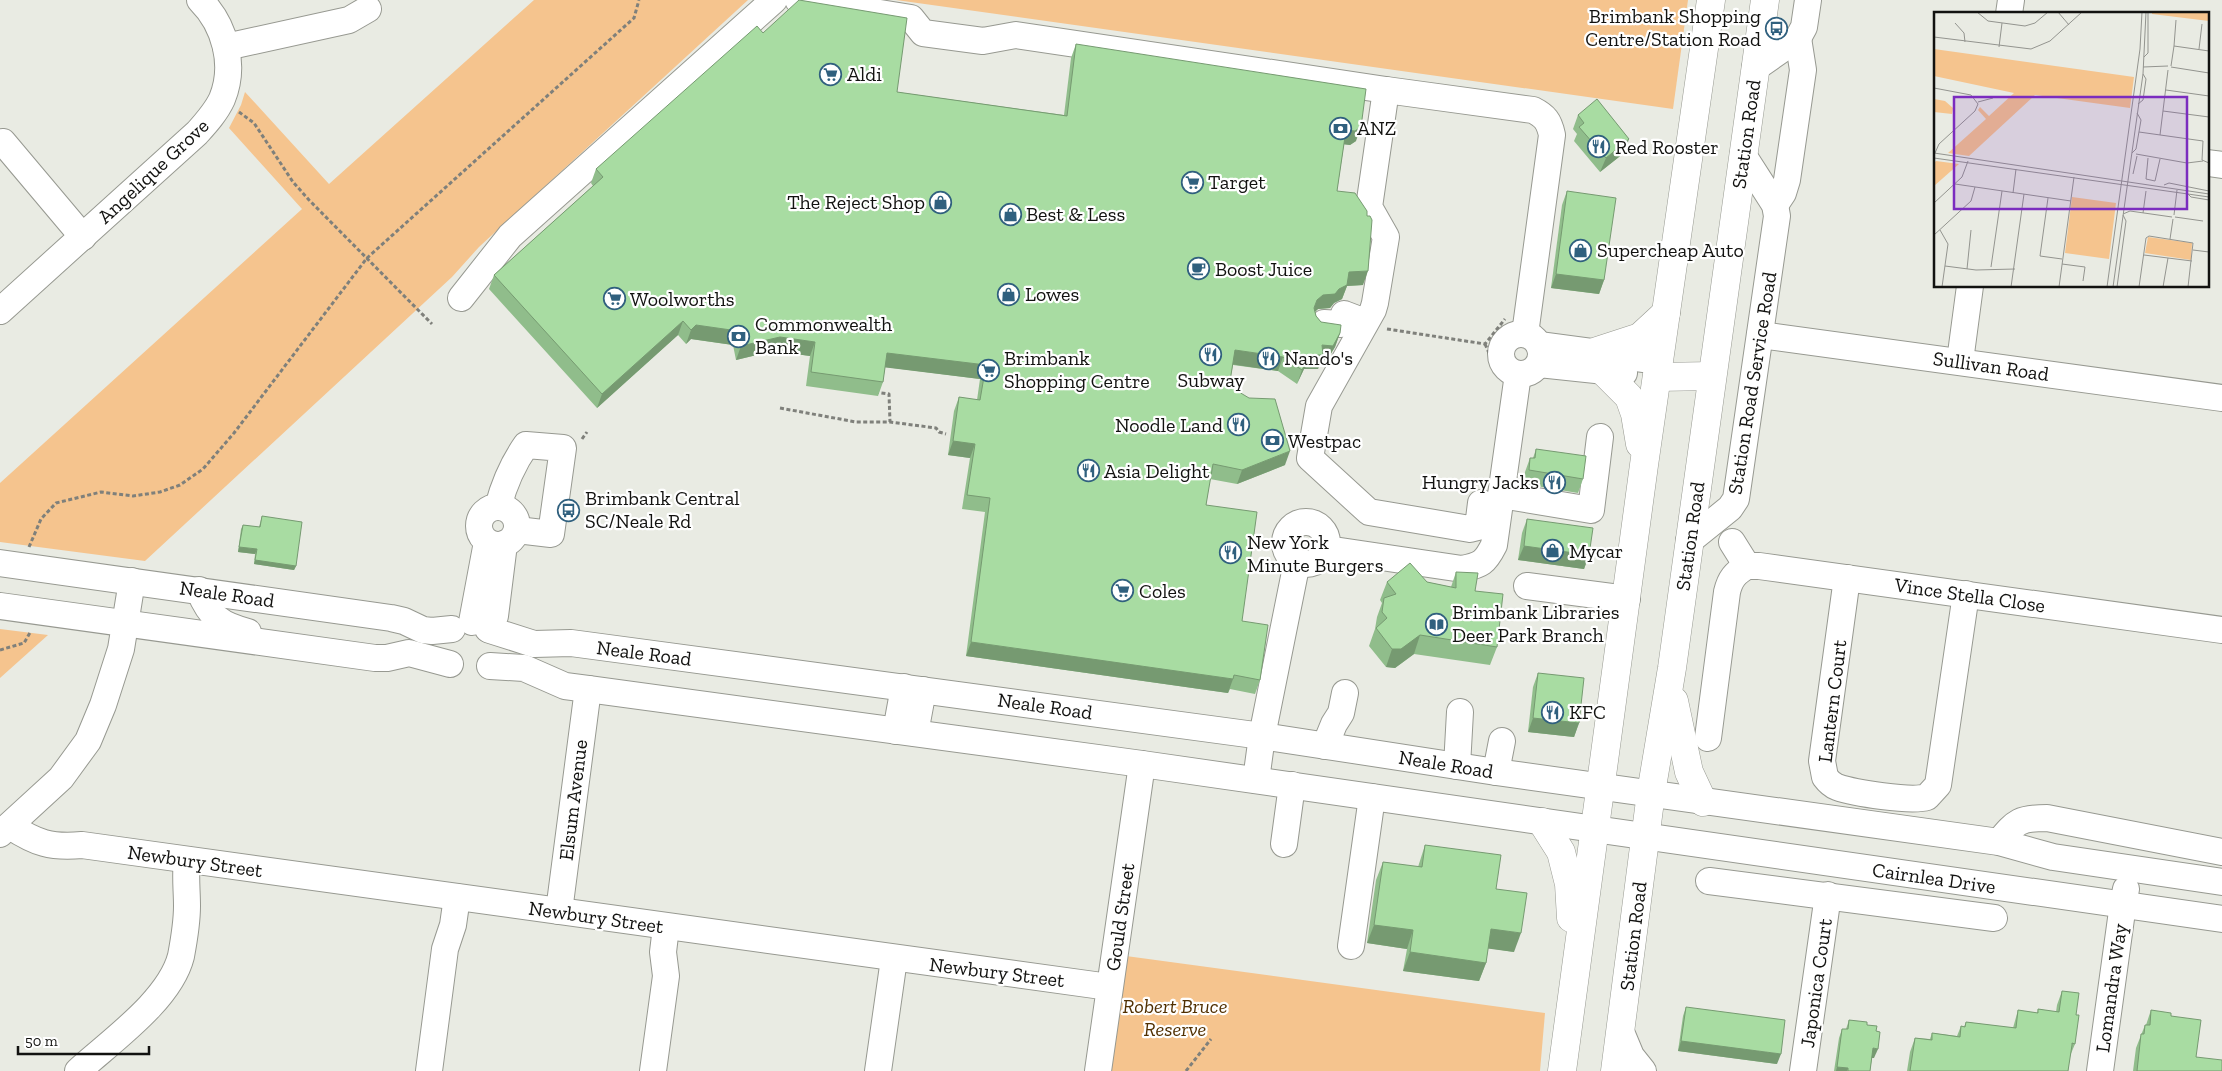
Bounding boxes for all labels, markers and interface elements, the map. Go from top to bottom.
place label: Brimbank Shopping Centre/Station Road [1585,4,1761,51]
inset map [1934,12,2210,288]
bus stop icon: Brimbank Shopping Centre/Station Road [1765,16,1789,40]
supermarket icon: Aldi [819,62,843,86]
place label: Aldi [847,62,882,86]
street label: Station Road [1726,78,1766,190]
street label: Angelique Grove [93,113,213,229]
bank icon: ANZ [1329,116,1353,140]
place label: ANZ [1357,116,1396,140]
restaurant icon: Red Rooster [1587,135,1611,159]
place label: Red Rooster [1615,135,1719,159]
supermarket icon: Target [1180,170,1204,194]
place label: Target [1208,170,1266,194]
place label: The Reject Shop [787,190,925,214]
shop icon: The Reject Shop [929,190,953,214]
shop icon: Best & Less [998,202,1022,226]
place label: Best & Less [1026,202,1125,226]
shop icon: Supercheap Auto [1569,238,1593,262]
place label: Supercheap Auto [1597,238,1744,262]
cafe icon: Boost Juice [1187,257,1211,281]
place label: Boost Juice [1215,257,1312,281]
street label: Station Road Service Road [1723,270,1781,496]
shop icon: Lowes [997,282,1021,306]
place label: Lowes [1025,282,1079,306]
supermarket icon: Woolworths [602,287,626,311]
place label: Woolworths [630,287,735,311]
place label: Commonwealth Bank [755,312,893,359]
bank icon: Commonwealth Bank [727,324,751,348]
restaurant icon: Subway [1199,342,1223,366]
place label: Brimbank Shopping Centre [1004,346,1150,393]
restaurant icon: Nando's [1256,346,1280,370]
place label: Nando's [1284,346,1353,370]
street label: Sullivan Road [1932,346,2050,386]
supermarket icon: Brimbank Shopping Centre [976,358,1000,382]
place label: Subway [1177,368,1245,392]
place label: Noodle Land [1115,413,1223,437]
restaurant icon: Noodle Land [1227,413,1251,437]
bank icon: Westpac [1260,429,1284,453]
place label: Westpac [1288,429,1361,453]
restaurant icon: Asia Delight [1076,459,1100,483]
place label: Asia Delight [1104,459,1210,483]
place label: Hungry Jacks [1422,470,1539,494]
restaurant icon: Hungry Jacks [1543,470,1567,494]
street label: Station Road [1670,480,1710,592]
place label: Brimbank Central SC/Neale Rd [585,486,740,533]
bus stop icon: Brimbank Central SC/Neale Rd [557,498,581,522]
place label: New York Minute Burgers [1247,530,1384,577]
shop icon: Mycar [1541,539,1565,563]
place label: Mycar [1569,539,1623,563]
restaurant icon: New York Minute Burgers [1219,541,1243,565]
street label: Vince Stella Close [1892,572,2047,617]
street label: Neale Road [178,575,276,613]
supermarket icon: Coles [1111,579,1135,603]
place label: Coles [1139,579,1186,603]
place label: Brimbank Libraries Deer Park Branch [1452,600,1619,647]
library icon: Brimbank Libraries Deer Park Branch [1424,612,1448,636]
street label: Neale Road [595,635,693,671]
street label: Lantern Court [1813,638,1852,764]
street label: Neale Road [996,687,1094,725]
restaurant icon: KFC [1541,700,1565,724]
place label: KFC [1569,700,1606,724]
street label: Elsum Avenue [554,738,592,862]
street label: Neale Road [1397,745,1495,783]
street label: Newbury Street [126,840,265,882]
street label: Cairnlea Drive [1871,857,1997,899]
street label: Gould Street [1101,861,1140,973]
street label: Station Road [1614,880,1652,992]
street label: Newbury Street [527,896,666,938]
street label: Japonica Court [1795,916,1837,1049]
street label: Lomandra Way [2090,921,2132,1054]
street label: Newbury Street [928,952,1067,992]
park label: Robert Bruce Reserve [1123,994,1227,1041]
scale bar [18,1024,149,1056]
text: 50 m [25,1032,58,1050]

